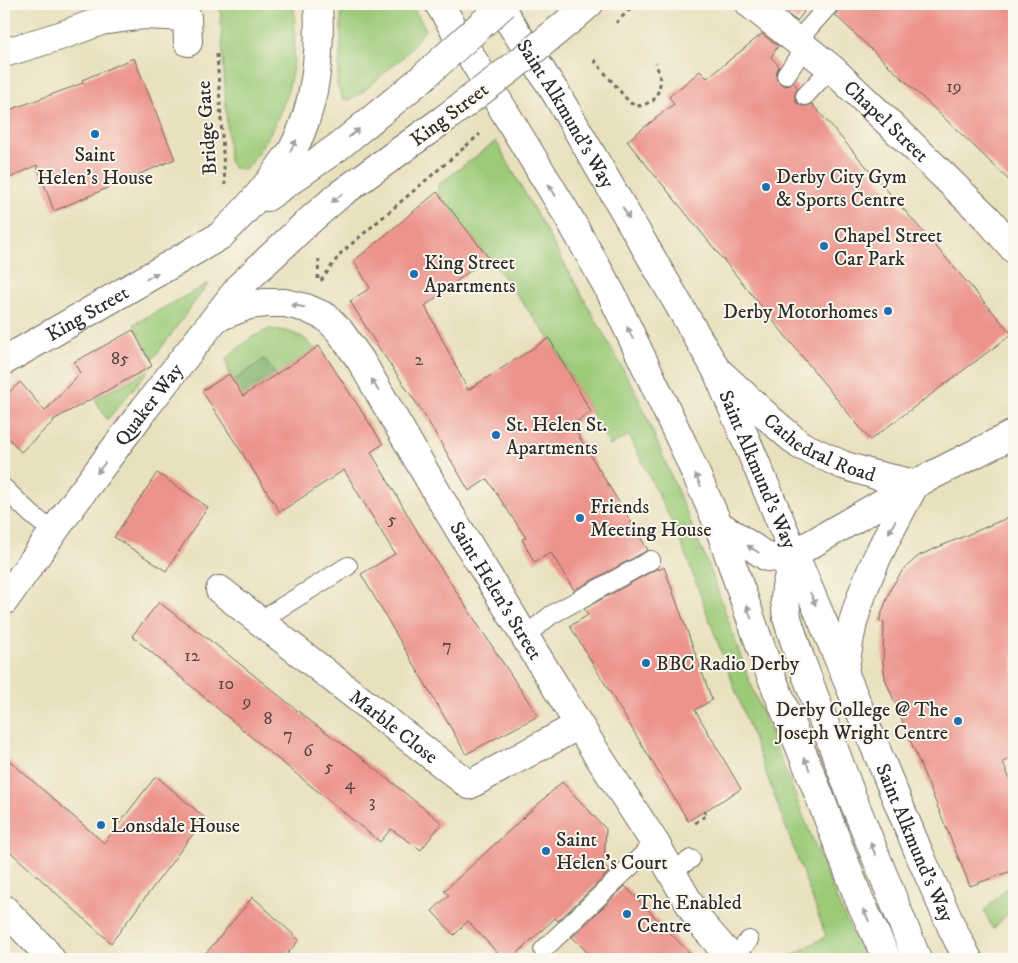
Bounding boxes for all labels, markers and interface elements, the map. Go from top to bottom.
street label: Saint Alkmund's Way [510,35,620,194]
street label: Chapel Street [838,76,933,168]
house number: 19 [946,76,962,98]
street label: King Street [406,78,494,153]
street label: Bridge Gate [192,80,223,176]
marker: Saint Helen's House [89,128,101,140]
one-way arrow [347,128,360,139]
one-way arrow [289,139,297,153]
place label: Saint Helen's House [37,143,153,191]
place label: Derby City Gym & Sports Centre [776,165,907,213]
marker: Derby City Gym & Sports Centre [760,181,772,193]
one-way arrow [548,183,557,196]
one-way arrow [331,192,344,203]
one-way arrow [621,207,630,220]
place label: Chapel Street Car Park [834,224,942,272]
marker: Chapel Street Car Park [818,240,830,252]
place label: King Street Apartments [424,251,516,299]
marker: King Street Apartments [408,268,420,280]
one-way arrow [145,271,159,280]
street label: King Street [42,281,134,348]
place label: Derby Motorhomes [723,300,878,325]
one-way arrow [290,302,305,310]
marker: Derby Motorhomes [882,305,894,317]
one-way arrow [625,325,634,340]
house number: 85 [111,348,129,370]
house number: 2 [415,349,424,371]
street label: Quaker Way [110,358,190,452]
one-way arrow [371,379,380,392]
street label: Saint Alkmund's Way [712,387,802,553]
street label: Cathedral Road [758,408,878,488]
place label: St. Helen St. Apartments [506,413,607,461]
marker: St. Helen St. Apartments [490,429,502,441]
one-way arrow [95,461,106,474]
one-way arrow [694,473,702,487]
place label: Friends Meeting House [590,495,711,543]
house number: 5 [388,509,397,531]
marker: Friends Meeting House [574,512,586,524]
street label: Saint Helen's Street [443,517,547,665]
one-way arrow [888,519,896,534]
one-way arrow [747,544,760,553]
one-way arrow [809,592,817,606]
one-way arrow [744,605,752,620]
house number: 7 [442,635,452,657]
house number: 12 [184,645,200,667]
place label: BBC Radio Derby [656,652,800,677]
marker: BBC Radio Derby [640,657,652,669]
house number: 10 [218,673,234,695]
street label: Marble Close [344,685,443,770]
house number: 9 [242,691,251,713]
place label: Derby College @ The Joseph Wright Centre [774,698,948,746]
house number: 8 [263,708,273,730]
marker: Derby College @ The Joseph Wright Centre [952,715,964,727]
house number: 7 [283,724,293,746]
house number: 6 [303,740,313,762]
house number: 5 [325,756,334,778]
one-way arrow [803,756,811,771]
street label: Saint Alkmund's Way [869,760,959,927]
house number: 4 [345,773,356,795]
house number: 3 [369,791,375,813]
place label: Lonsdale House [111,814,240,839]
marker: Lonsdale House [95,819,107,831]
place label: Saint Helen's Court [556,828,668,876]
one-way arrow [868,842,876,856]
marker: Saint Helen's Court [540,845,552,857]
place label: The Enabled Centre [637,891,742,939]
marker: The Enabled Centre [621,908,633,920]
one-way arrow [862,908,870,922]

